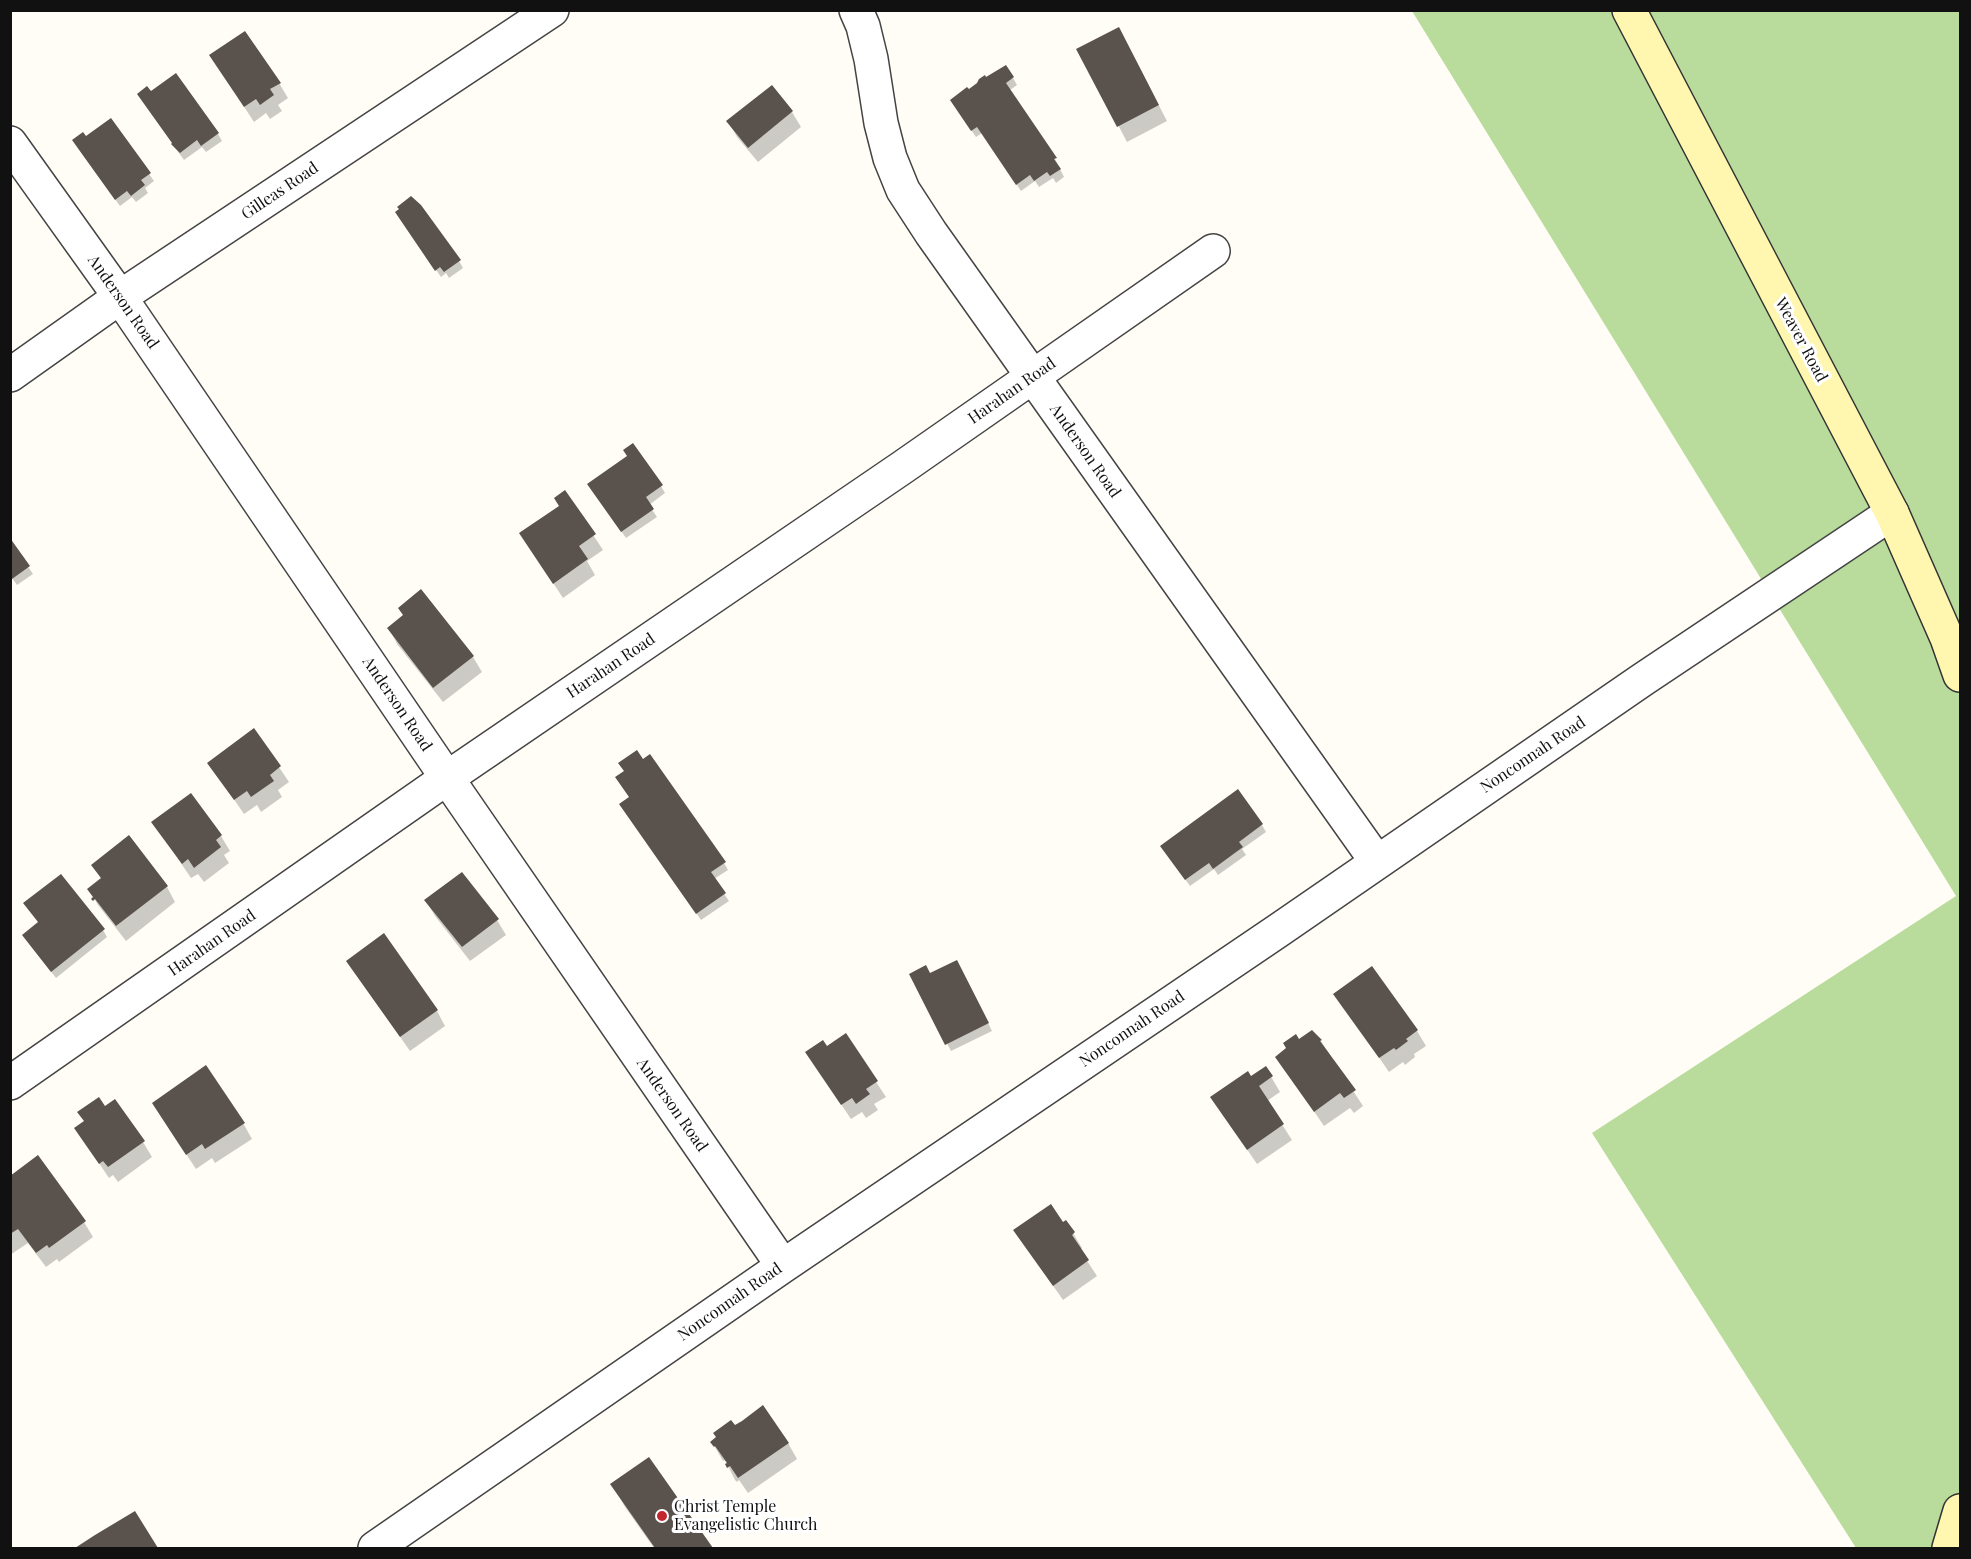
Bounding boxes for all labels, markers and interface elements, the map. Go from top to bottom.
street label: Gilleas Road [238,158,322,224]
street label: Anderson Road [84,251,162,353]
street label: Weaver Road [1771,295,1831,385]
street label: Harahan Road [965,354,1059,428]
street label: Anderson Road [1046,400,1124,502]
street label: Harahan Road [563,629,659,703]
street label: Anderson Road [358,653,436,755]
street label: Nonconnah Road [1477,713,1589,797]
street label: Harahan Road [165,906,259,980]
street label: Nonconnah Road [1076,987,1188,1071]
street label: Anderson Road [633,1054,711,1156]
street label: Nonconnah Road [674,1259,786,1345]
place label: Christ Temple Evangelistic Church [674,1497,817,1535]
marker: Christ Temple Evangelistic Church [655,1509,669,1523]

